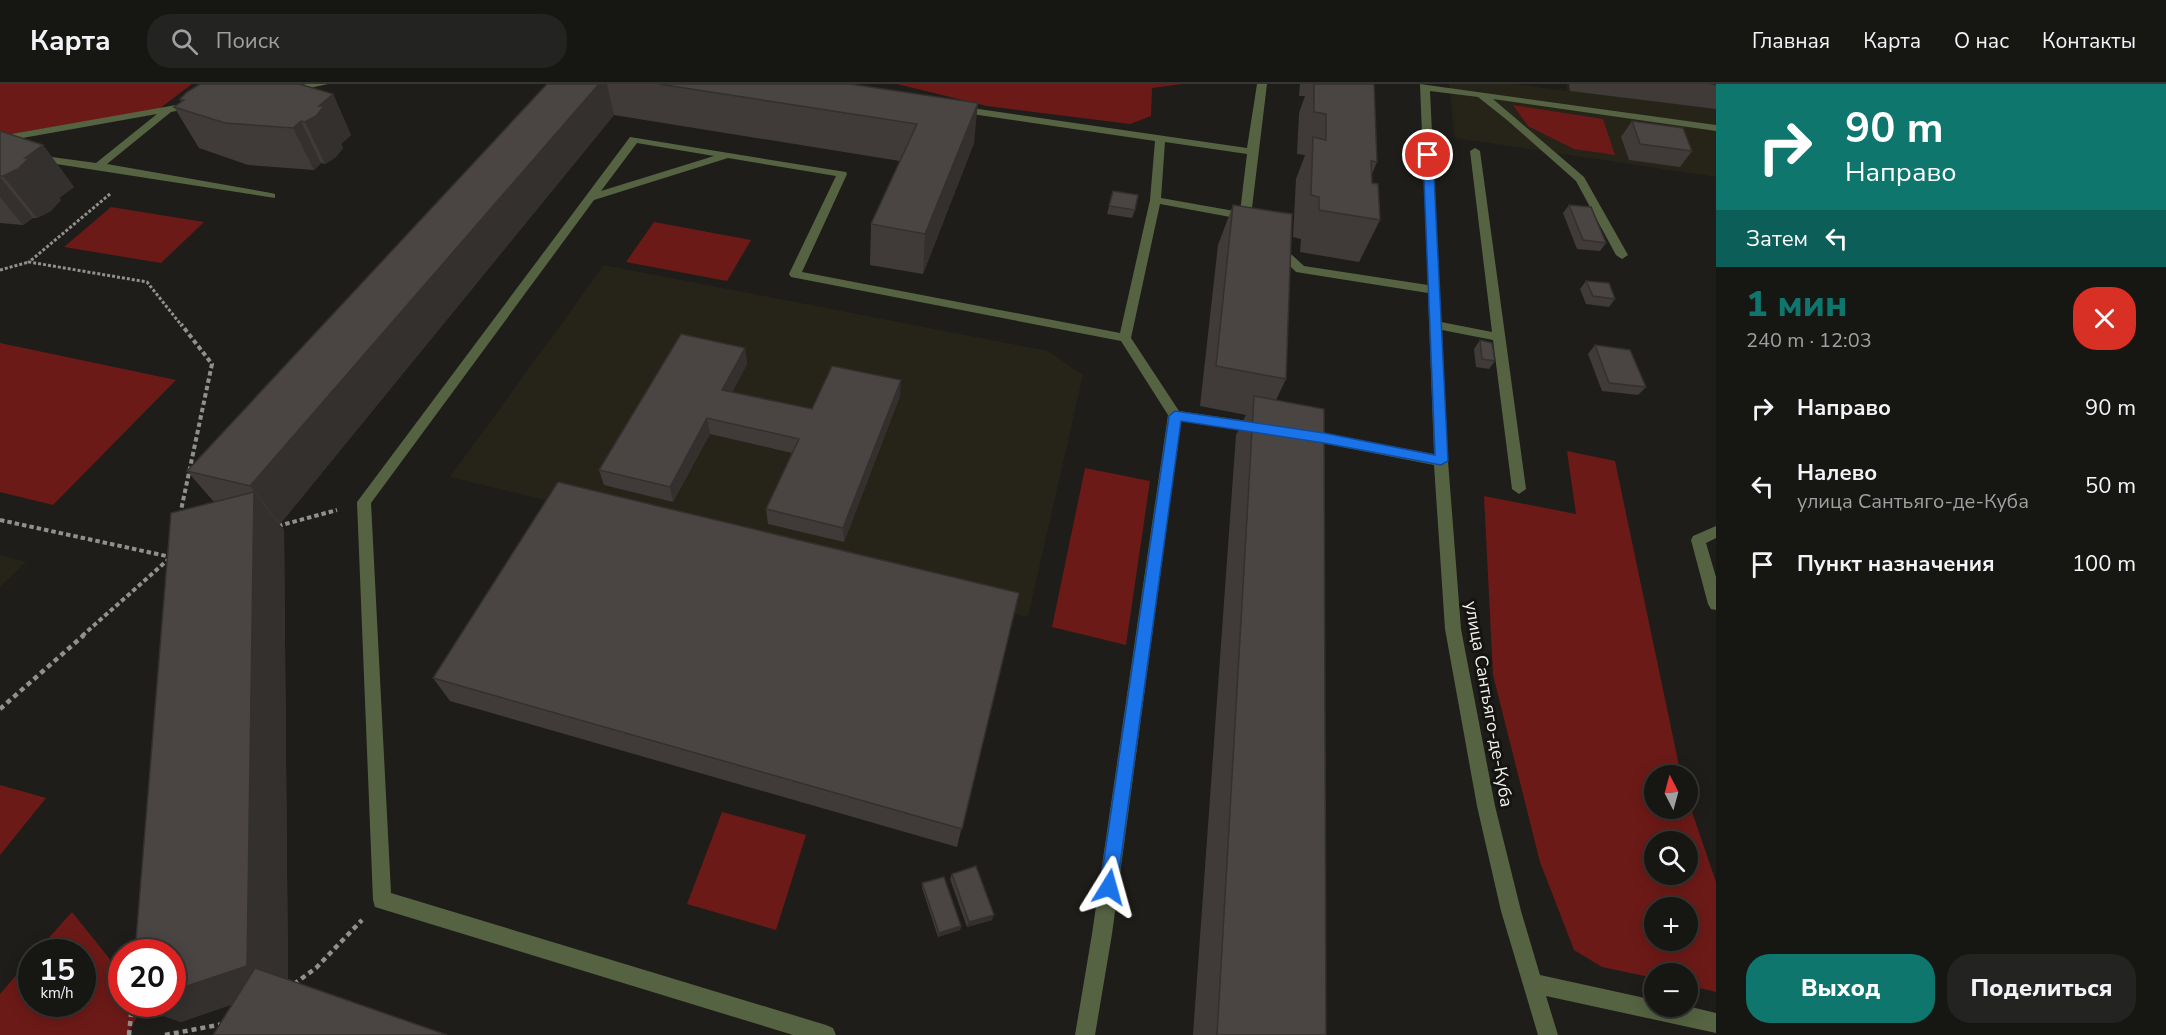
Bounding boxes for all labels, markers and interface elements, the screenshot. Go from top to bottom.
search box [147,14,567,68]
text: Карта [30,22,111,60]
icon: search [168,25,201,58]
text: Поиск [216,26,280,56]
text: Главная [1752,27,1830,55]
text: Карта [1863,27,1921,55]
text: О нас [1954,27,2009,55]
text: Контакты [2042,27,2136,55]
text: 90 m [1845,100,1944,157]
icon: right [1746,108,1824,186]
pin [1402,129,1453,180]
icon: arrive [1411,138,1444,171]
text: Направо [1845,154,1956,191]
icon: left [1820,222,1853,255]
text: Затем [1746,224,1808,254]
text: 1 мин [1746,280,1847,329]
button: close [2073,287,2136,350]
text: 240 m · 12:03 [1746,327,1872,354]
icon: right [1746,392,1779,425]
text: Направо [1797,393,1891,423]
text: 90 m [2085,393,2136,423]
text: Налево [1797,458,1877,488]
icon: left [1746,470,1779,503]
text: 50 m [2085,471,2136,501]
text: улица Сантьяго-де-Куба [1797,488,2029,515]
icon: arrive [1746,548,1779,581]
text: Пункт назначения [1797,549,1995,579]
text: 100 m [2072,549,2136,579]
street label: улица Сантьяго-де-Куба [1459,599,1519,809]
north arrow [1644,765,1698,819]
map controls [1644,765,1698,1017]
button: search [1644,831,1698,885]
position arrow [1077,855,1141,919]
button: + [1644,897,1698,951]
speed limit sign: 20 [108,939,186,1017]
text: 15 [39,950,75,991]
button: Выход [1746,954,1935,1023]
button: Поделиться [1947,954,2136,1023]
button: − [1644,963,1698,1017]
text: km/h [40,983,74,1003]

